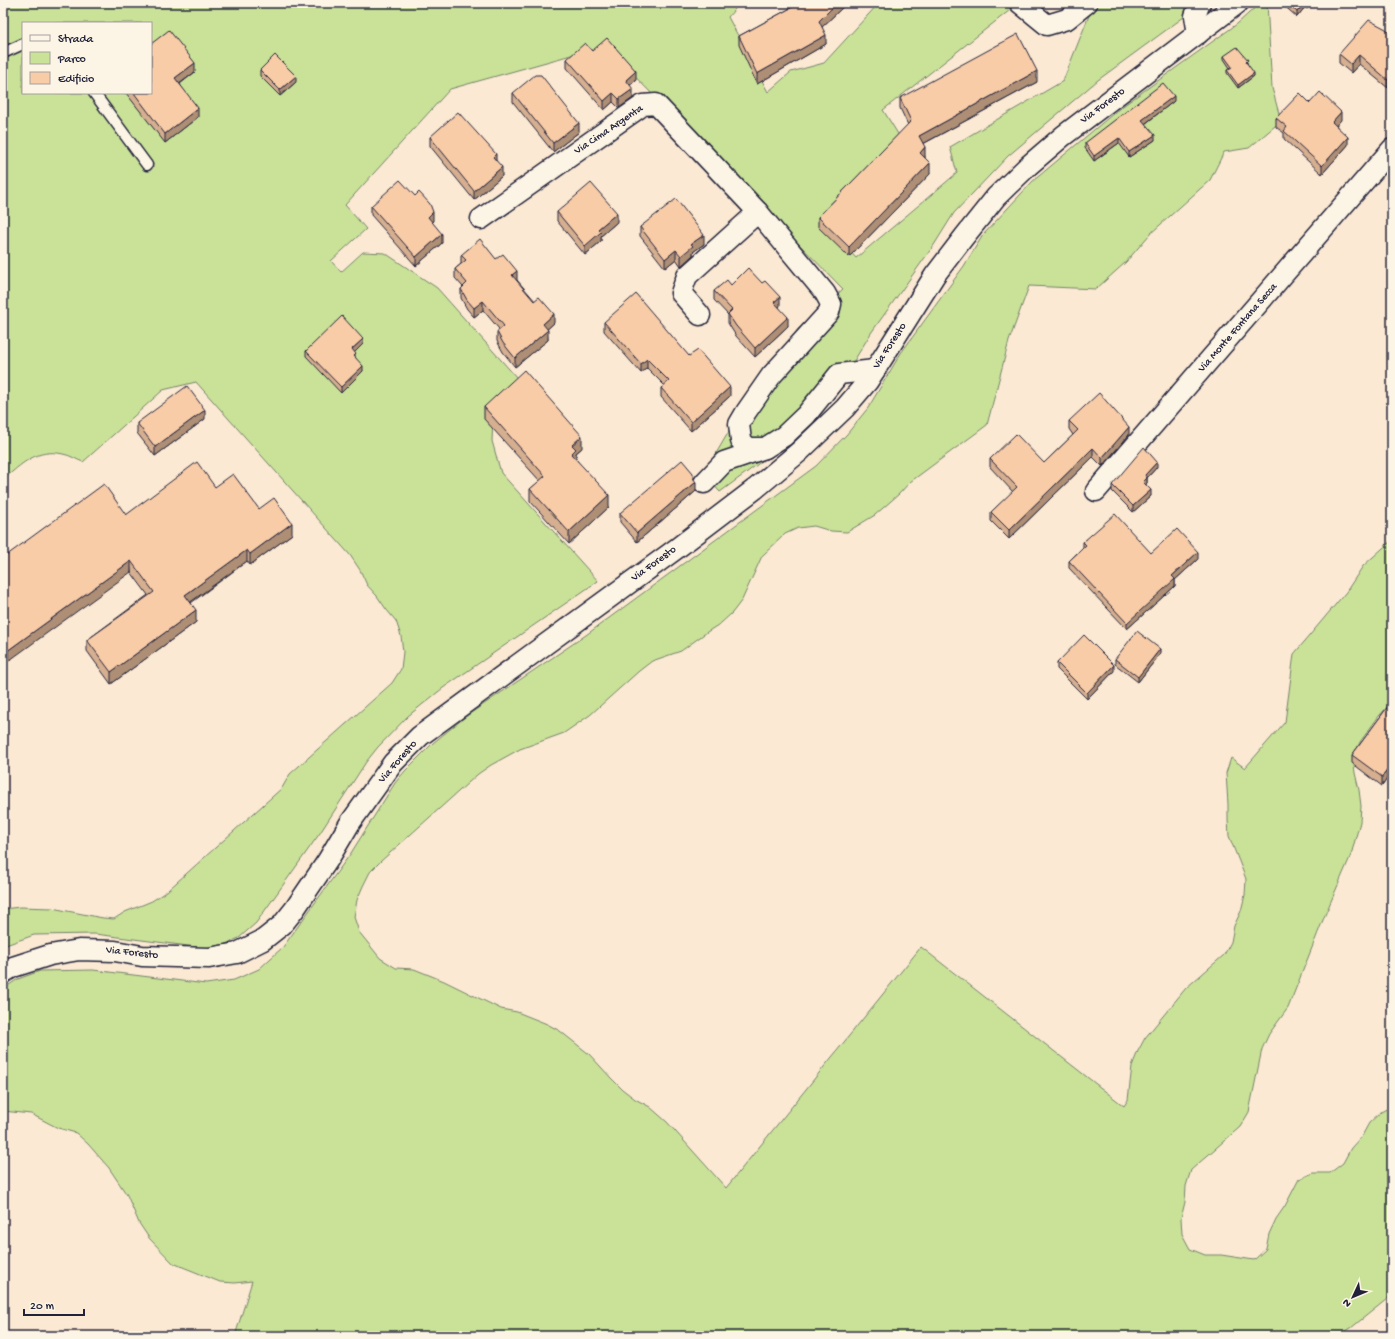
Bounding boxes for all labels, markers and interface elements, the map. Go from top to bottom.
legend [22,22,152,94]
text: Strada [58,33,93,47]
text: Parco [57,53,86,67]
text: Edificio [58,73,94,87]
street label: Via Foresto [1078,85,1128,127]
street label: Via Cima Argenta [572,102,646,158]
street label: Via Monte Fontana Secca [1195,280,1281,376]
street label: Via Foresto [870,321,909,372]
street label: Via Foresto [628,544,679,585]
street label: Via Foresto [376,738,420,786]
street label: Via Foresto [104,944,159,962]
north arrow [1333,1277,1373,1317]
scale bar [24,1291,84,1317]
text: N [1340,1296,1354,1309]
text: 20 m [30,1300,55,1314]

